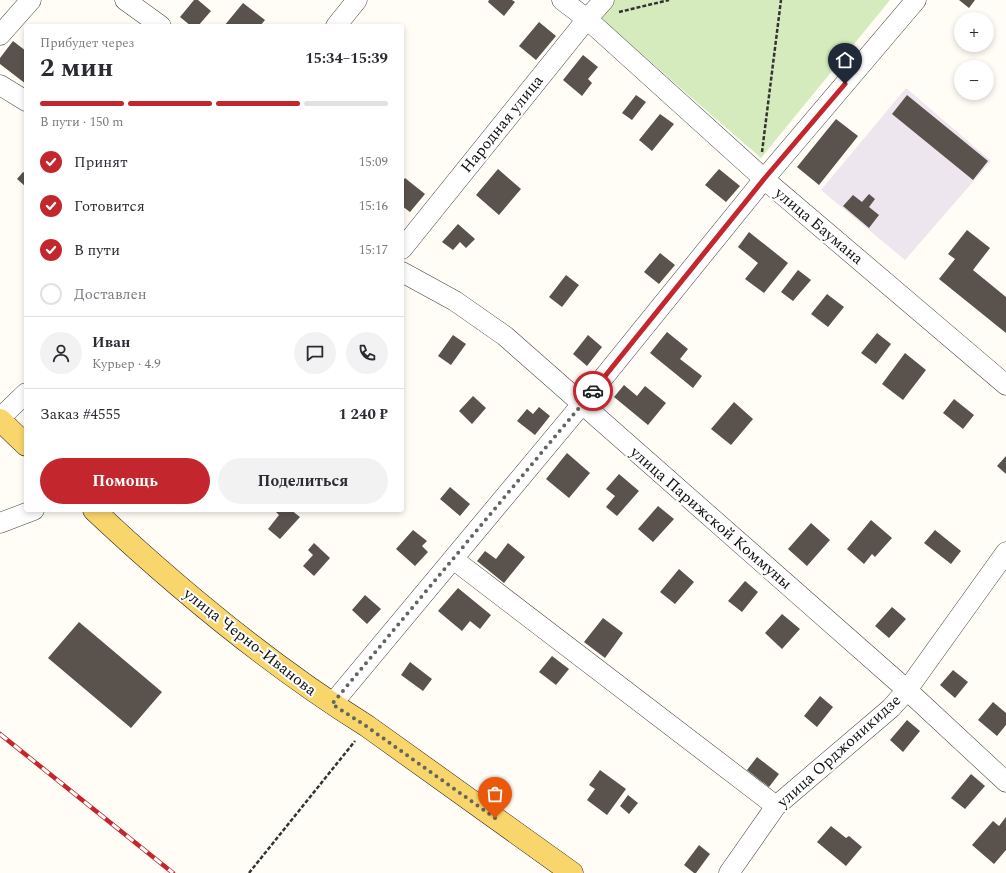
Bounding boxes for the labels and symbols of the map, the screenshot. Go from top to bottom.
pin [828,43,862,84]
street label: Народная улица [455,70,549,178]
street label: улица Баумана [768,181,869,271]
courier [573,371,613,411]
street label: улица Парижской Коммуны [624,440,798,595]
street label: улица Черно-Иванова [177,582,322,702]
street label: улица Орджоникидзе [771,689,906,814]
pin [478,777,512,818]

